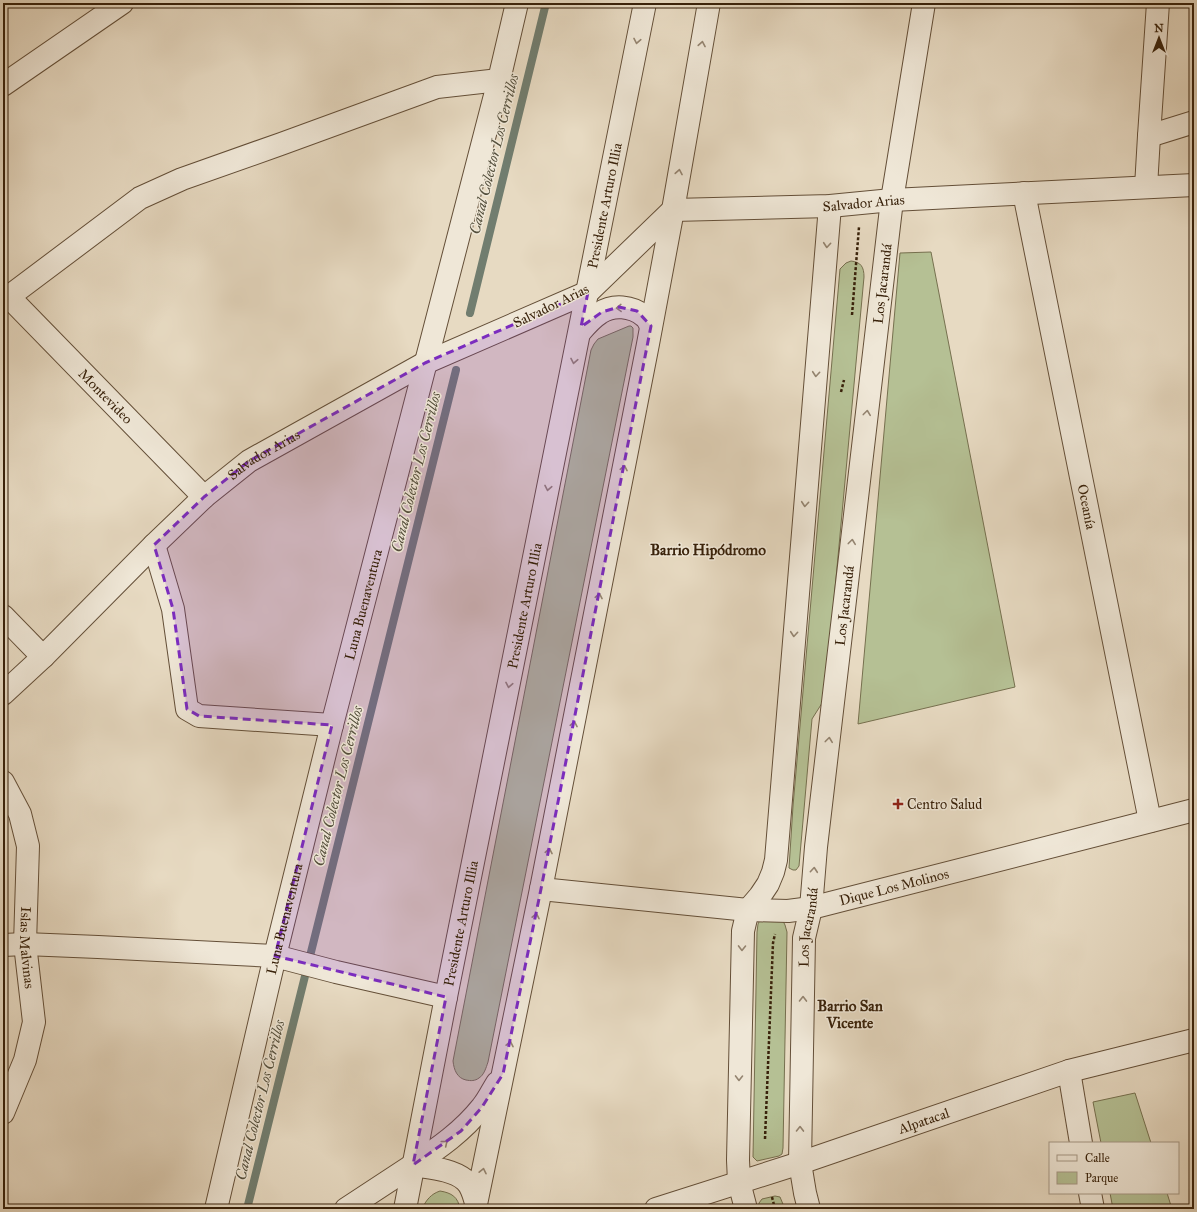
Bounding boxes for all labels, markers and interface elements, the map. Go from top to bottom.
north arrow [1139,18,1179,58]
text: N [1154,22,1164,35]
one-way arrow [634,38,642,44]
one-way arrow [697,41,705,47]
water label: Canal Colector Los Cerrillos [465,71,523,236]
street label: Presidente Arturo Illia [584,141,625,270]
one-way arrow [675,169,683,175]
street label: Salvador Arias [823,191,905,215]
one-way arrow [822,242,831,248]
street label: Los Jacarandá [869,243,895,325]
street label: Salvador Arias [510,280,592,332]
one-way arrow [616,304,622,312]
one-way arrow [570,358,578,364]
street label: Montevideo [75,365,136,427]
one-way arrow [811,371,820,377]
water label: Canal Colector Los Cerrillos [387,389,445,554]
one-way arrow [862,410,871,416]
street label: Salvador Arias [224,426,303,483]
one-way arrow [619,465,627,472]
street label: Oceanía [1074,483,1100,531]
one-way arrow [544,485,553,492]
one-way arrow [801,501,810,507]
one-way arrow [847,539,856,545]
street label: Presidente Arturo Illia [503,541,545,670]
district label: Barrio Hipódromo [650,541,766,560]
street label: Luna Buenaventura [341,547,386,662]
street label: Los Jacarandá [831,565,857,647]
one-way arrow [594,593,602,599]
one-way arrow [790,631,799,637]
one-way arrow [505,681,513,688]
water label: Canal Colector Los Cerrillos [309,703,367,868]
one-way arrow [569,720,577,727]
one-way arrow [824,737,833,743]
place label: Centro Salud [907,796,982,813]
marker: Centro Salud [892,798,904,810]
one-way arrow [544,848,552,854]
street label: Presidente Arturo Illia [440,859,482,988]
street label: Luna Buenaventura [262,862,306,976]
street label: Dique Los Molinos [837,865,951,909]
one-way arrow [809,867,818,873]
street label: Los Jacarandá [795,887,821,967]
street label: Islas Malvinas [16,906,39,989]
one-way arrow [531,913,539,919]
one-way arrow [738,945,746,951]
one-way arrow [799,996,807,1002]
district label: Barrio San Vicente [817,997,884,1032]
water label: Canal Colector Los Cerrillos [231,1017,289,1182]
one-way arrow [505,1040,513,1047]
one-way arrow [735,1075,744,1081]
street label: Alpatacal [895,1104,952,1138]
one-way arrow [796,1126,805,1132]
one-way arrow [441,1141,448,1148]
legend [1049,1142,1179,1194]
text: Calle [1085,1151,1110,1165]
one-way arrow [478,1168,487,1174]
text: Parque [1085,1171,1118,1186]

